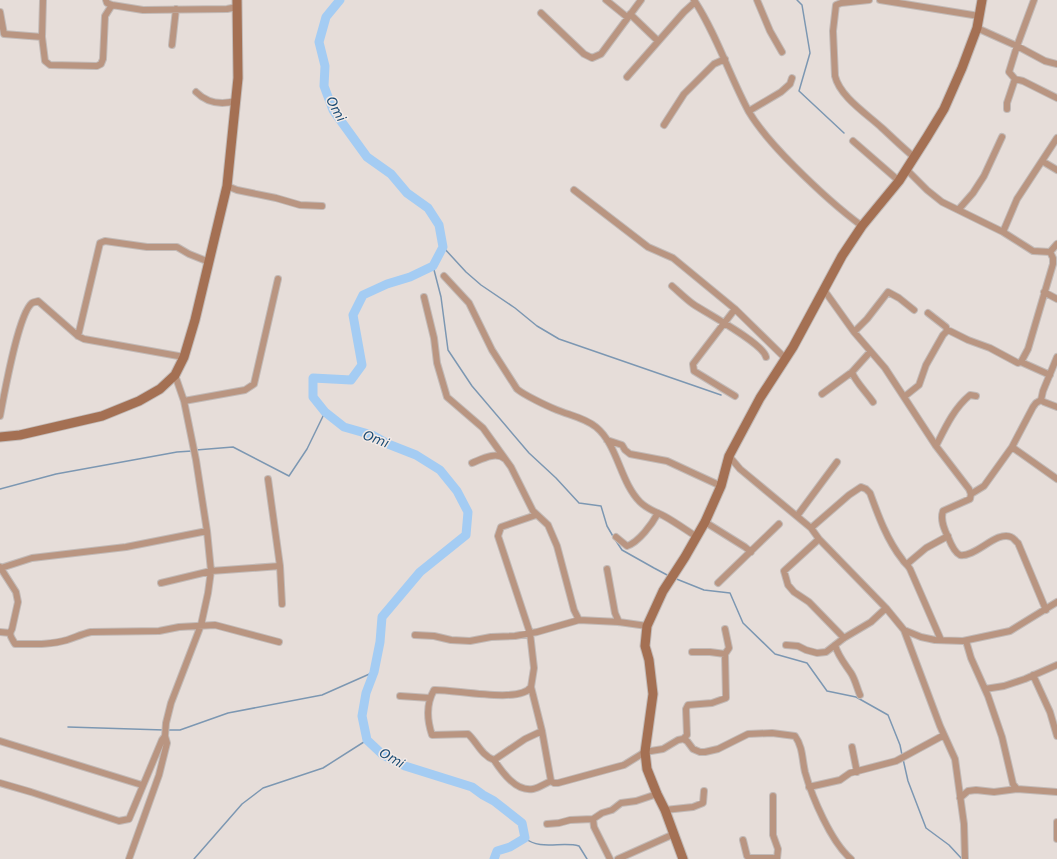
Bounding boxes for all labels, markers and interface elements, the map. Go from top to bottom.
water label: Omi [323,94,349,125]
water label: Omi [361,427,391,451]
water label: Omi [377,745,408,771]

